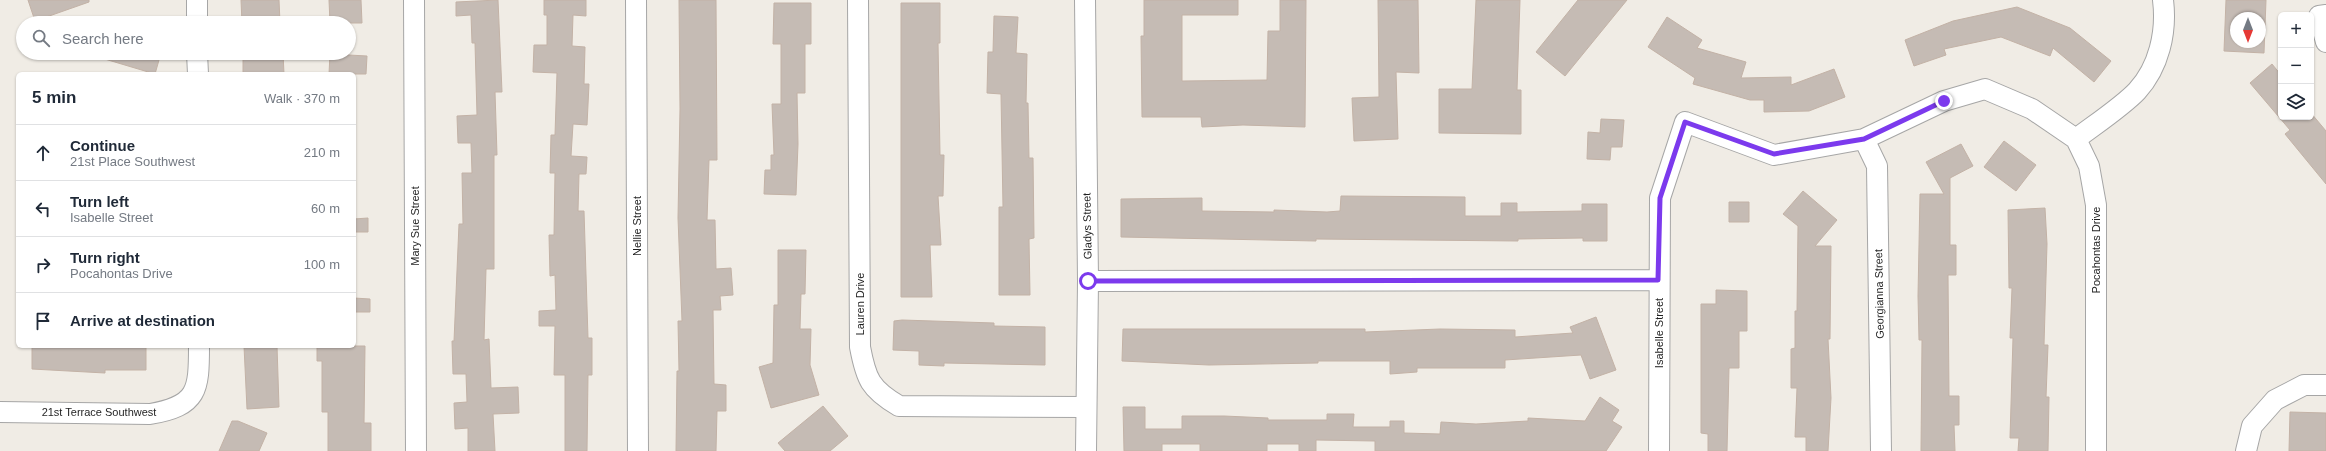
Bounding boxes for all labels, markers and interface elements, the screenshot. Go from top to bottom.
north arrow [2230,12,2266,48]
map controls [2278,12,2314,120]
button: + [2278,12,2314,48]
search box [16,16,356,60]
icon: search [30,27,52,49]
text: Search here [62,30,144,47]
button: − [2278,48,2314,84]
button: layers [2278,84,2314,120]
text: 5 min [32,88,76,107]
text: Walk · 370 m [264,91,340,106]
route end [1935,92,1953,110]
text: Continue [70,137,135,154]
icon: ahead [32,142,54,164]
text: 210 m [304,145,340,160]
text: 21st Place Southwest [70,154,195,169]
street label: Mary Sue Street [409,186,421,266]
text: Turn left [70,193,129,210]
street label: Gladys Street [1080,193,1094,259]
street label: Nellie Street [631,196,643,256]
icon: left [32,198,54,220]
text: 60 m [311,201,340,216]
street label: Pocahontas Drive [2090,207,2102,293]
text: Isabelle Street [70,210,153,225]
text: Turn right [70,249,140,266]
street label: Georgianna Street [1872,249,1886,339]
icon: right [32,254,54,276]
text: 100 m [304,257,340,272]
text: Pocahontas Drive [70,266,173,281]
route start [1079,272,1097,290]
street label: Lauren Drive [854,273,866,335]
street label: Isabelle Street [1653,298,1665,368]
icon: arrive [32,310,54,332]
text: Arrive at destination [70,312,215,329]
street label: 21st Terrace Southwest [42,406,156,418]

